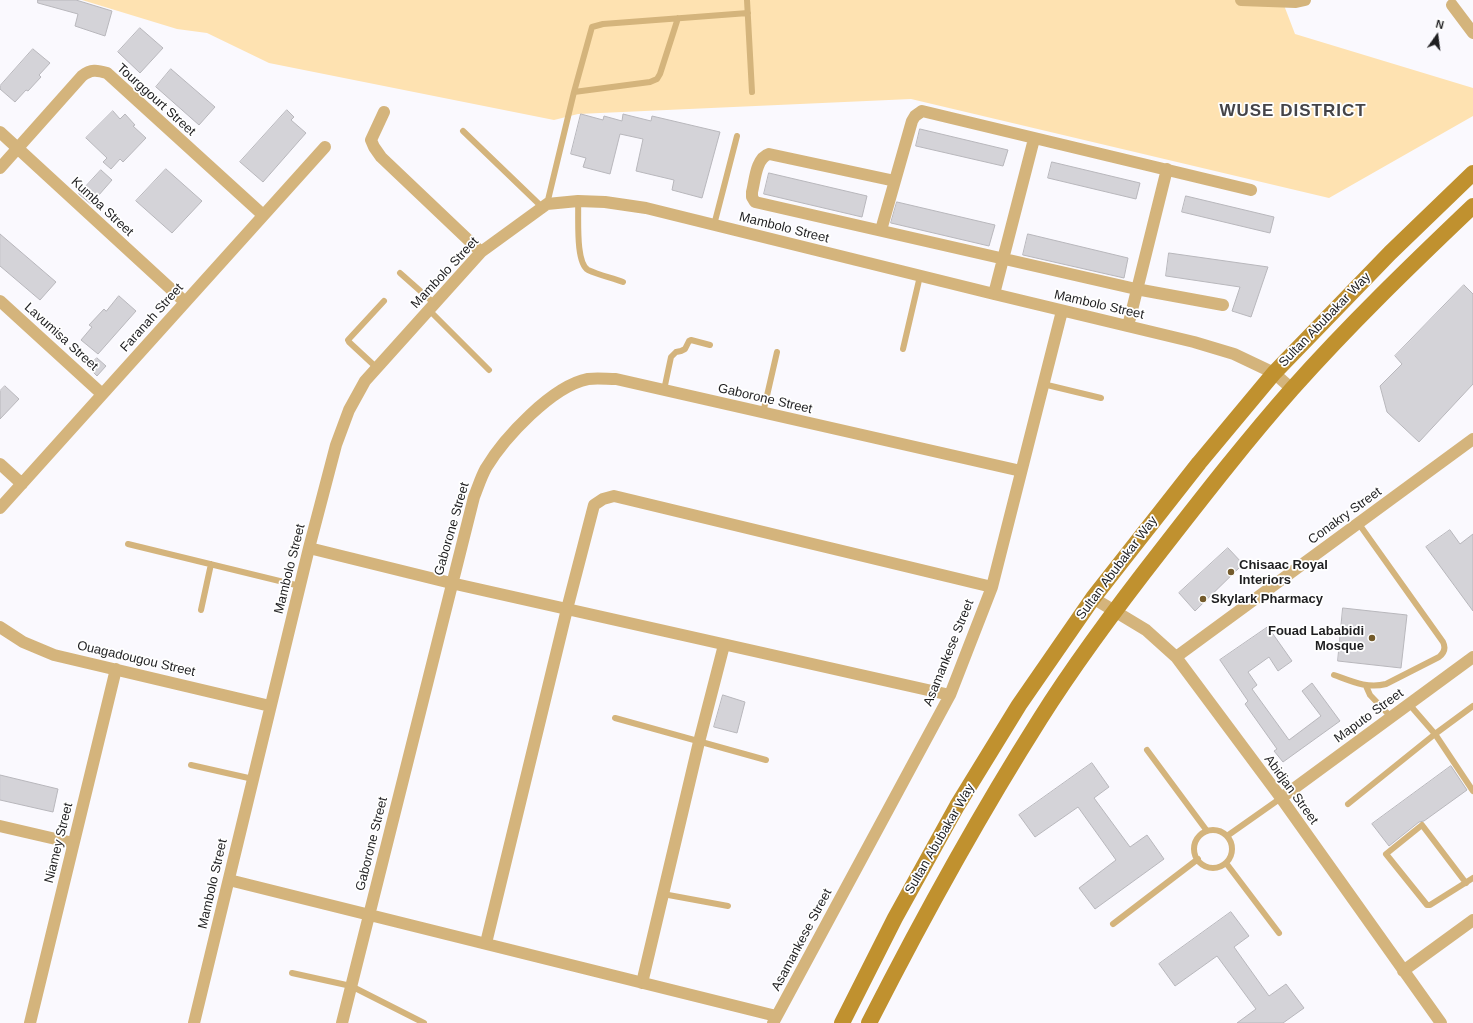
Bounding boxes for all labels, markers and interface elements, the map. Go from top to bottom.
north arrow [1417,16,1457,56]
text: N [1435,18,1445,31]
street label: Tourggourt Street [113,61,199,139]
district label: WUSE DISTRICT [1219,101,1367,121]
street label: Kumba Street [68,174,136,240]
street label: Mambolo Street [738,209,830,247]
street label: Mambolo Street [408,234,482,312]
street label: Sultan Abubakar Way [1276,270,1374,370]
street label: Faranah Street [117,281,187,355]
street label: Mambolo Street [1053,287,1145,323]
street label: Lavumisa Street [21,300,101,374]
street label: Gaborone Street [716,381,814,417]
street label: Gaborone Street [431,481,473,577]
street label: Conakry Street [1305,484,1385,548]
street label: Sultan Abubakar Way [1073,513,1161,623]
street label: Mambolo Street [271,523,309,615]
place label: Chisaac Royal Interiors [1239,557,1328,588]
marker: Chisaac Royal Interiors [1226,567,1236,577]
place label: Skylark Pharmacy [1211,591,1323,607]
marker: Skylark Pharmacy [1198,594,1208,604]
street label: Asamankese Street [921,597,977,709]
place label: Fouad Lababidi Mosque [1268,623,1364,654]
marker: Fouad Lababidi Mosque [1367,633,1377,643]
street label: Ouagadougou Street [75,638,197,680]
street label: Maputo Street [1331,686,1407,746]
street label: Abidjan Street [1261,752,1321,828]
street label: Sultan Abubakar Way [902,781,978,897]
street label: Gaborone Street [353,795,391,893]
street label: Niamey Street [41,801,77,885]
street label: Mambolo Street [195,838,231,930]
street label: Asamankese Street [768,886,836,994]

